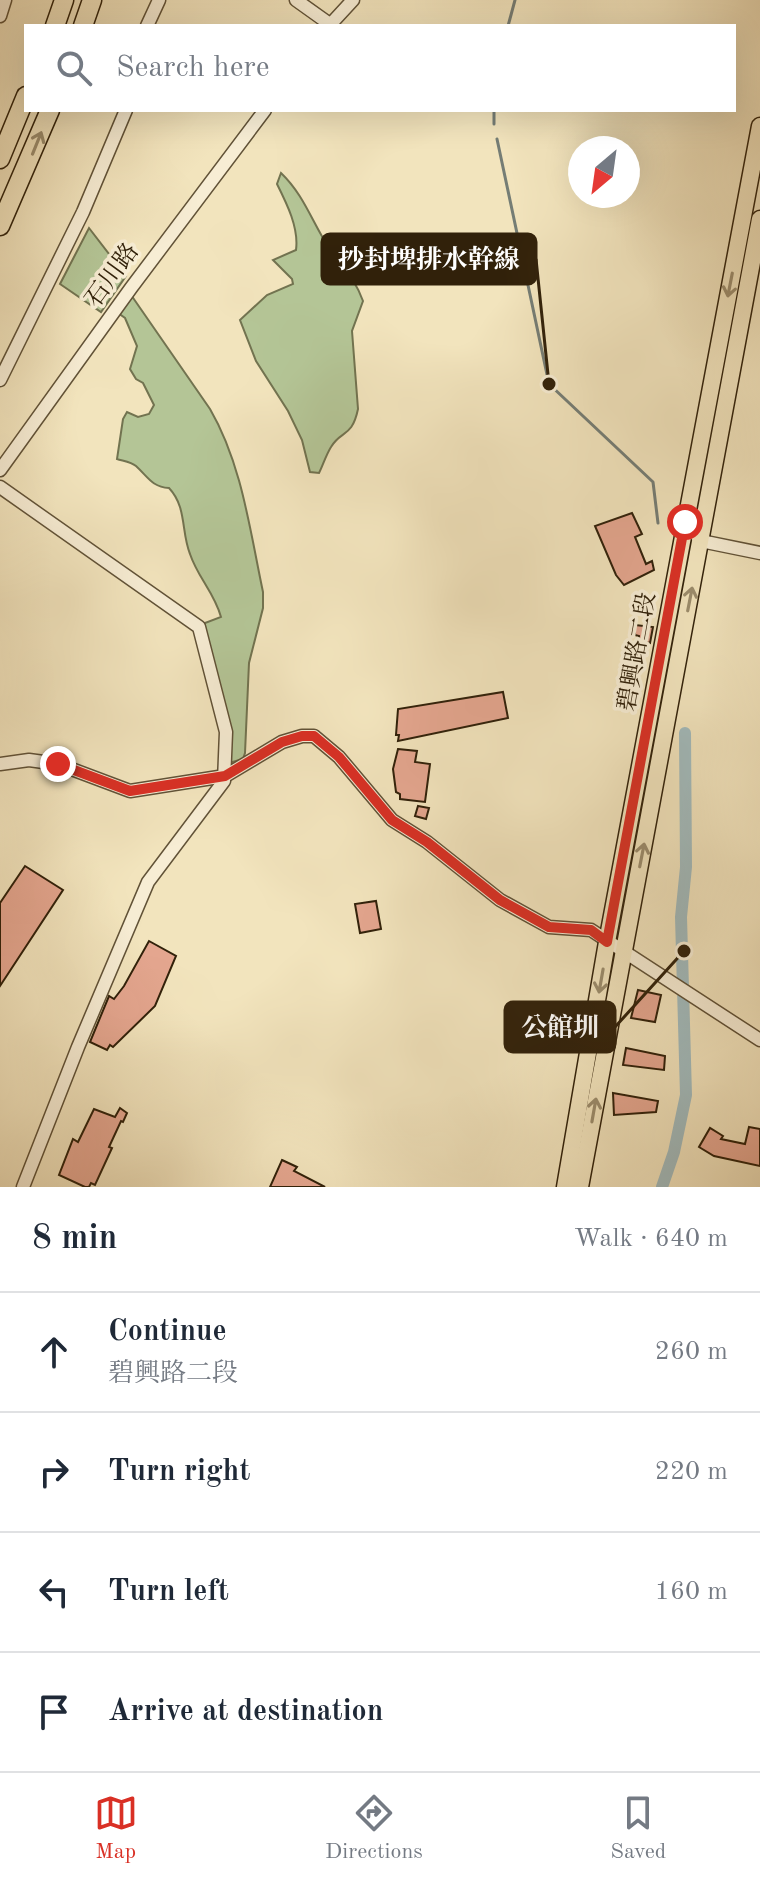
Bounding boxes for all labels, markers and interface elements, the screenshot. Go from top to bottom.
search box [24,24,736,112]
icon: search [52,46,96,90]
text: Search here [116,53,270,83]
one-way arrow [31,131,45,155]
north arrow [568,136,640,208]
callout: 抄封埤排水幹線 [322,234,536,284]
street label: 石川路 [80,238,144,312]
text: 抄封埤排水幹線 [338,245,520,274]
one-way arrow [722,272,737,297]
route start [667,504,703,540]
one-way arrow [683,587,698,612]
street label: 碧興路二段 [613,590,660,713]
route end [40,746,76,782]
one-way arrow [635,842,650,868]
one-way arrow [592,968,607,993]
callout: 公館圳 [505,1002,615,1052]
text: 公館圳 [521,1013,599,1042]
one-way arrow [587,1098,602,1124]
text: 8 min [32,1222,117,1256]
text: Walk · 640 m [574,1226,728,1252]
text: Continue [108,1317,227,1347]
icon: ahead [32,1330,76,1374]
text: 260 m [655,1339,728,1365]
text: 碧興路二段 [108,1361,238,1387]
icon: right [32,1450,76,1494]
text: Turn right [108,1457,250,1487]
text: 220 m [655,1459,728,1485]
icon: left [32,1570,76,1614]
text: Turn left [108,1577,229,1607]
text: 160 m [655,1579,728,1605]
icon: arrive [32,1690,76,1734]
text: Arrive at destination [108,1697,383,1727]
tab: Map [94,1791,138,1866]
tab: Directions [325,1791,423,1866]
tab: Saved [610,1791,666,1866]

